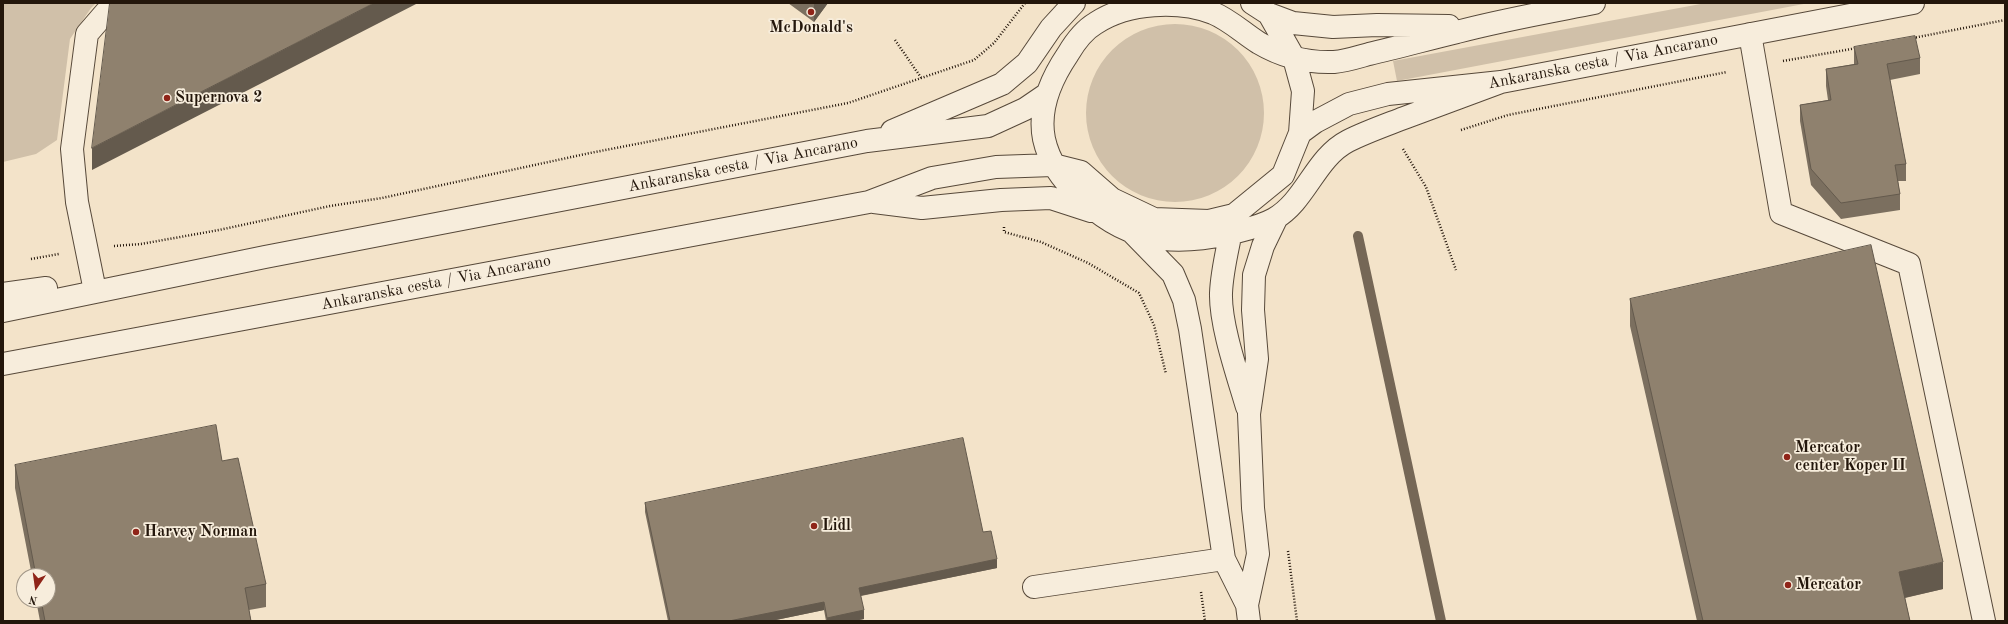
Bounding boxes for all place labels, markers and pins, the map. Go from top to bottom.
marker: McDonald's [806,7,816,17]
place label: McDonald's [769,18,853,38]
place label: Supernova 2 [175,88,263,108]
marker: Supernova 2 [162,93,172,103]
place label: Mercator center Koper II [1795,438,1906,476]
marker: Mercator center Koper II [1782,452,1792,462]
place label: Lidl [822,516,851,536]
marker: Lidl [809,521,819,531]
place label: Harvey Norman [144,522,257,542]
marker: Harvey Norman [131,527,141,537]
place label: Mercator [1796,575,1861,595]
marker: Mercator [1783,580,1793,590]

